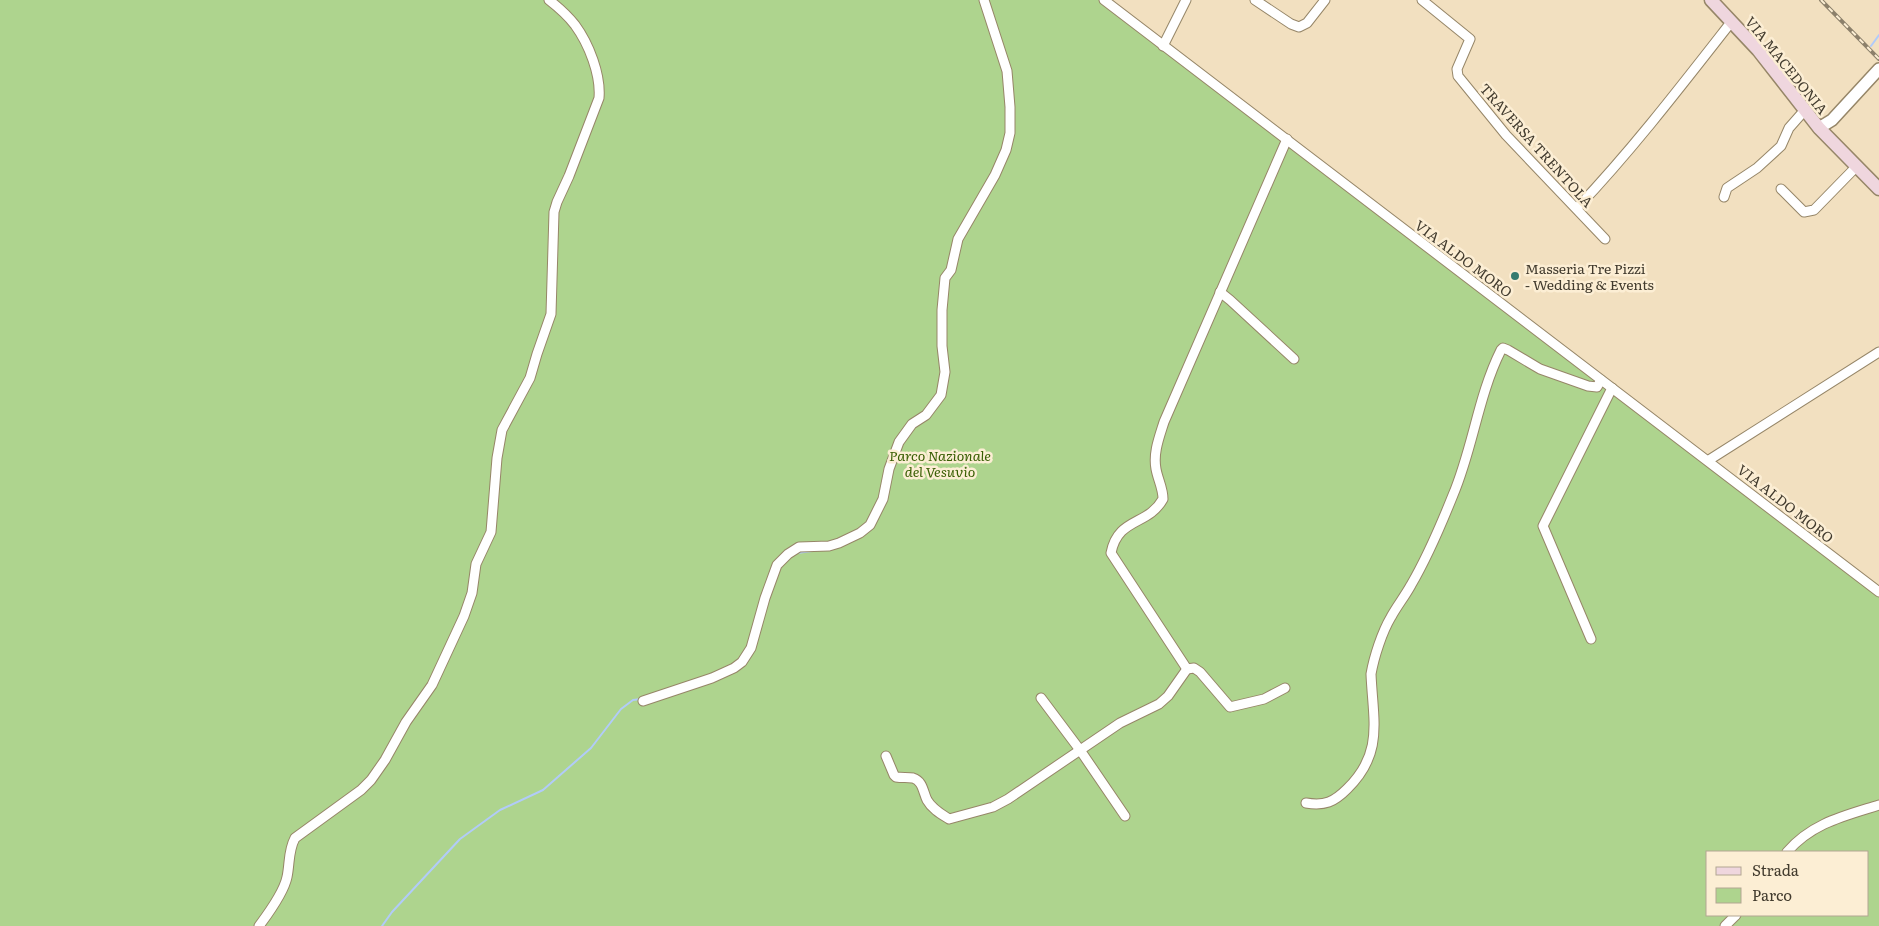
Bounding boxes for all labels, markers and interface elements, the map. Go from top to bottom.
street label: VIA MACEDONIA [1741,12,1833,119]
street label: TRAVERSA TRENTOLA [1476,79,1599,212]
street label: VIA ALDO MORO [1411,215,1517,301]
place label: Masseria Tre Pizzi - Wedding & Events [1525,258,1654,294]
marker: Masseria Tre Pizzi - Wedding & Events [1509,270,1521,282]
park label: Parco Nazionale del Vesuvio [889,445,991,481]
street label: VIA ALDO MORO [1734,459,1838,547]
legend [1706,851,1869,916]
text: Strada [1752,858,1800,881]
text: Parco [1752,883,1792,906]

